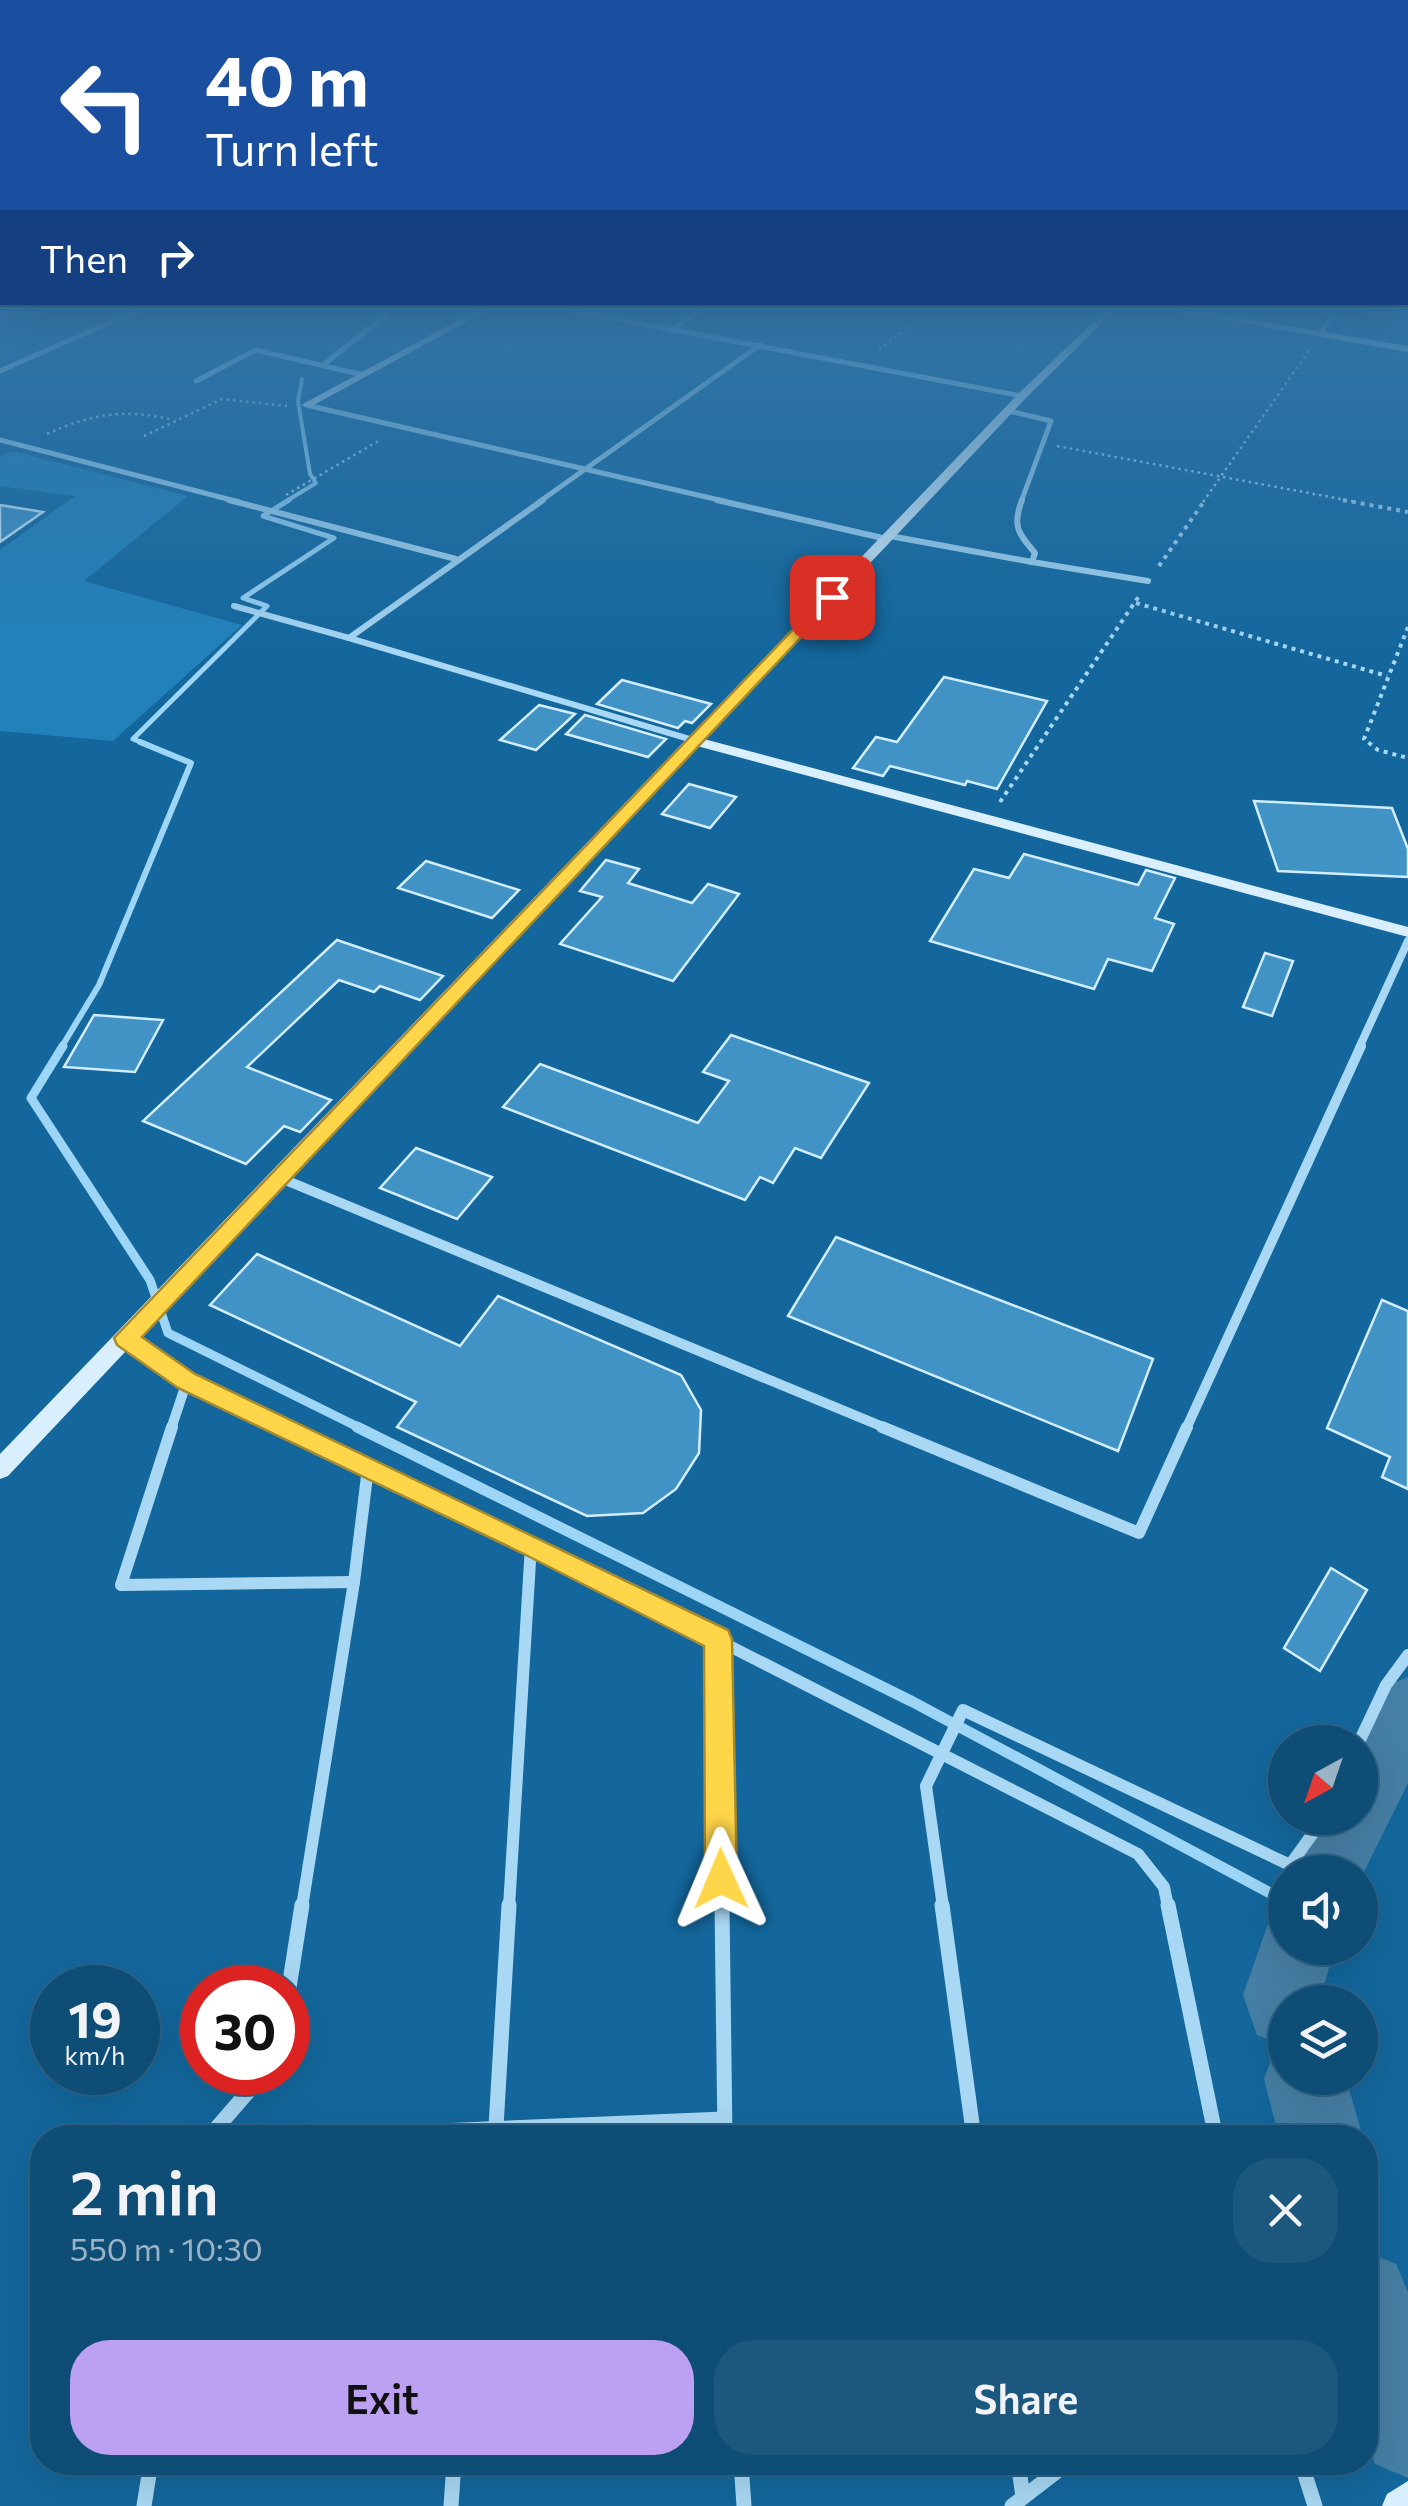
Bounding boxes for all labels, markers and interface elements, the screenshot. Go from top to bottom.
text: 40 m [205,35,369,120]
icon: left [40,40,170,170]
text: Turn left [205,120,379,175]
icon: right [148,230,203,285]
text: Then [40,234,128,281]
pin [790,555,875,640]
icon: arrive [805,570,860,625]
north arrow [1268,1725,1378,1835]
map controls [1268,1725,1378,2095]
position arrow [669,1827,773,1931]
button: sound [1268,1855,1378,1965]
speed limit sign: 30 [180,1965,310,2095]
button: layers [1268,1985,1378,2095]
text: 19 [68,1987,122,2048]
text: km/h [65,2040,125,2070]
text: 2 min [70,2154,219,2227]
button: close [1233,2158,1338,2263]
text: 550 m · 10:30 [70,2228,263,2268]
button: Exit [70,2340,694,2455]
button: Share [714,2340,1338,2455]

